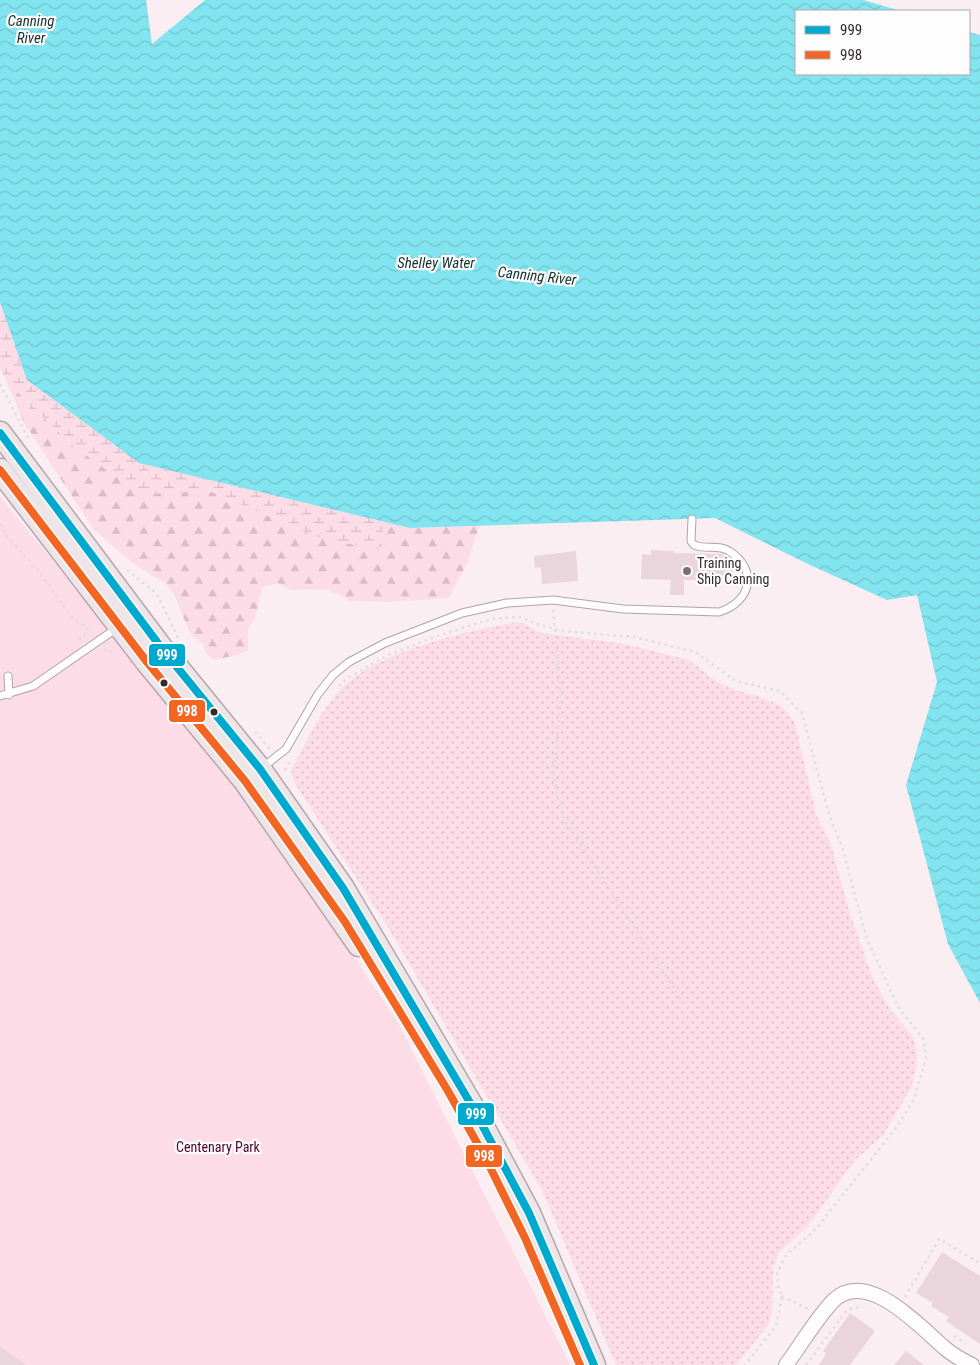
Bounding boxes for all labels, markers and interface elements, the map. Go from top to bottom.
legend [795,10,970,75]
water label: Canning River [8,12,54,47]
text: 999 [840,21,862,39]
text: 998 [840,46,862,64]
water label: Shelley Water [397,254,475,272]
water label: Canning River [497,263,578,289]
place label: Training Ship Canning [697,555,769,587]
marker: Training Ship Canning [681,565,693,577]
line badge: 999 [148,643,186,667]
text: 999 [156,647,178,663]
unlabelled marker [159,678,169,688]
line badge: 998 [168,699,206,723]
text: 998 [176,703,198,719]
unlabelled marker [209,707,219,717]
line badge: 999 [457,1102,495,1126]
text: 999 [465,1106,487,1122]
park label: Centenary Park [176,1139,261,1155]
line badge: 998 [465,1144,503,1168]
text: 998 [473,1148,495,1164]

